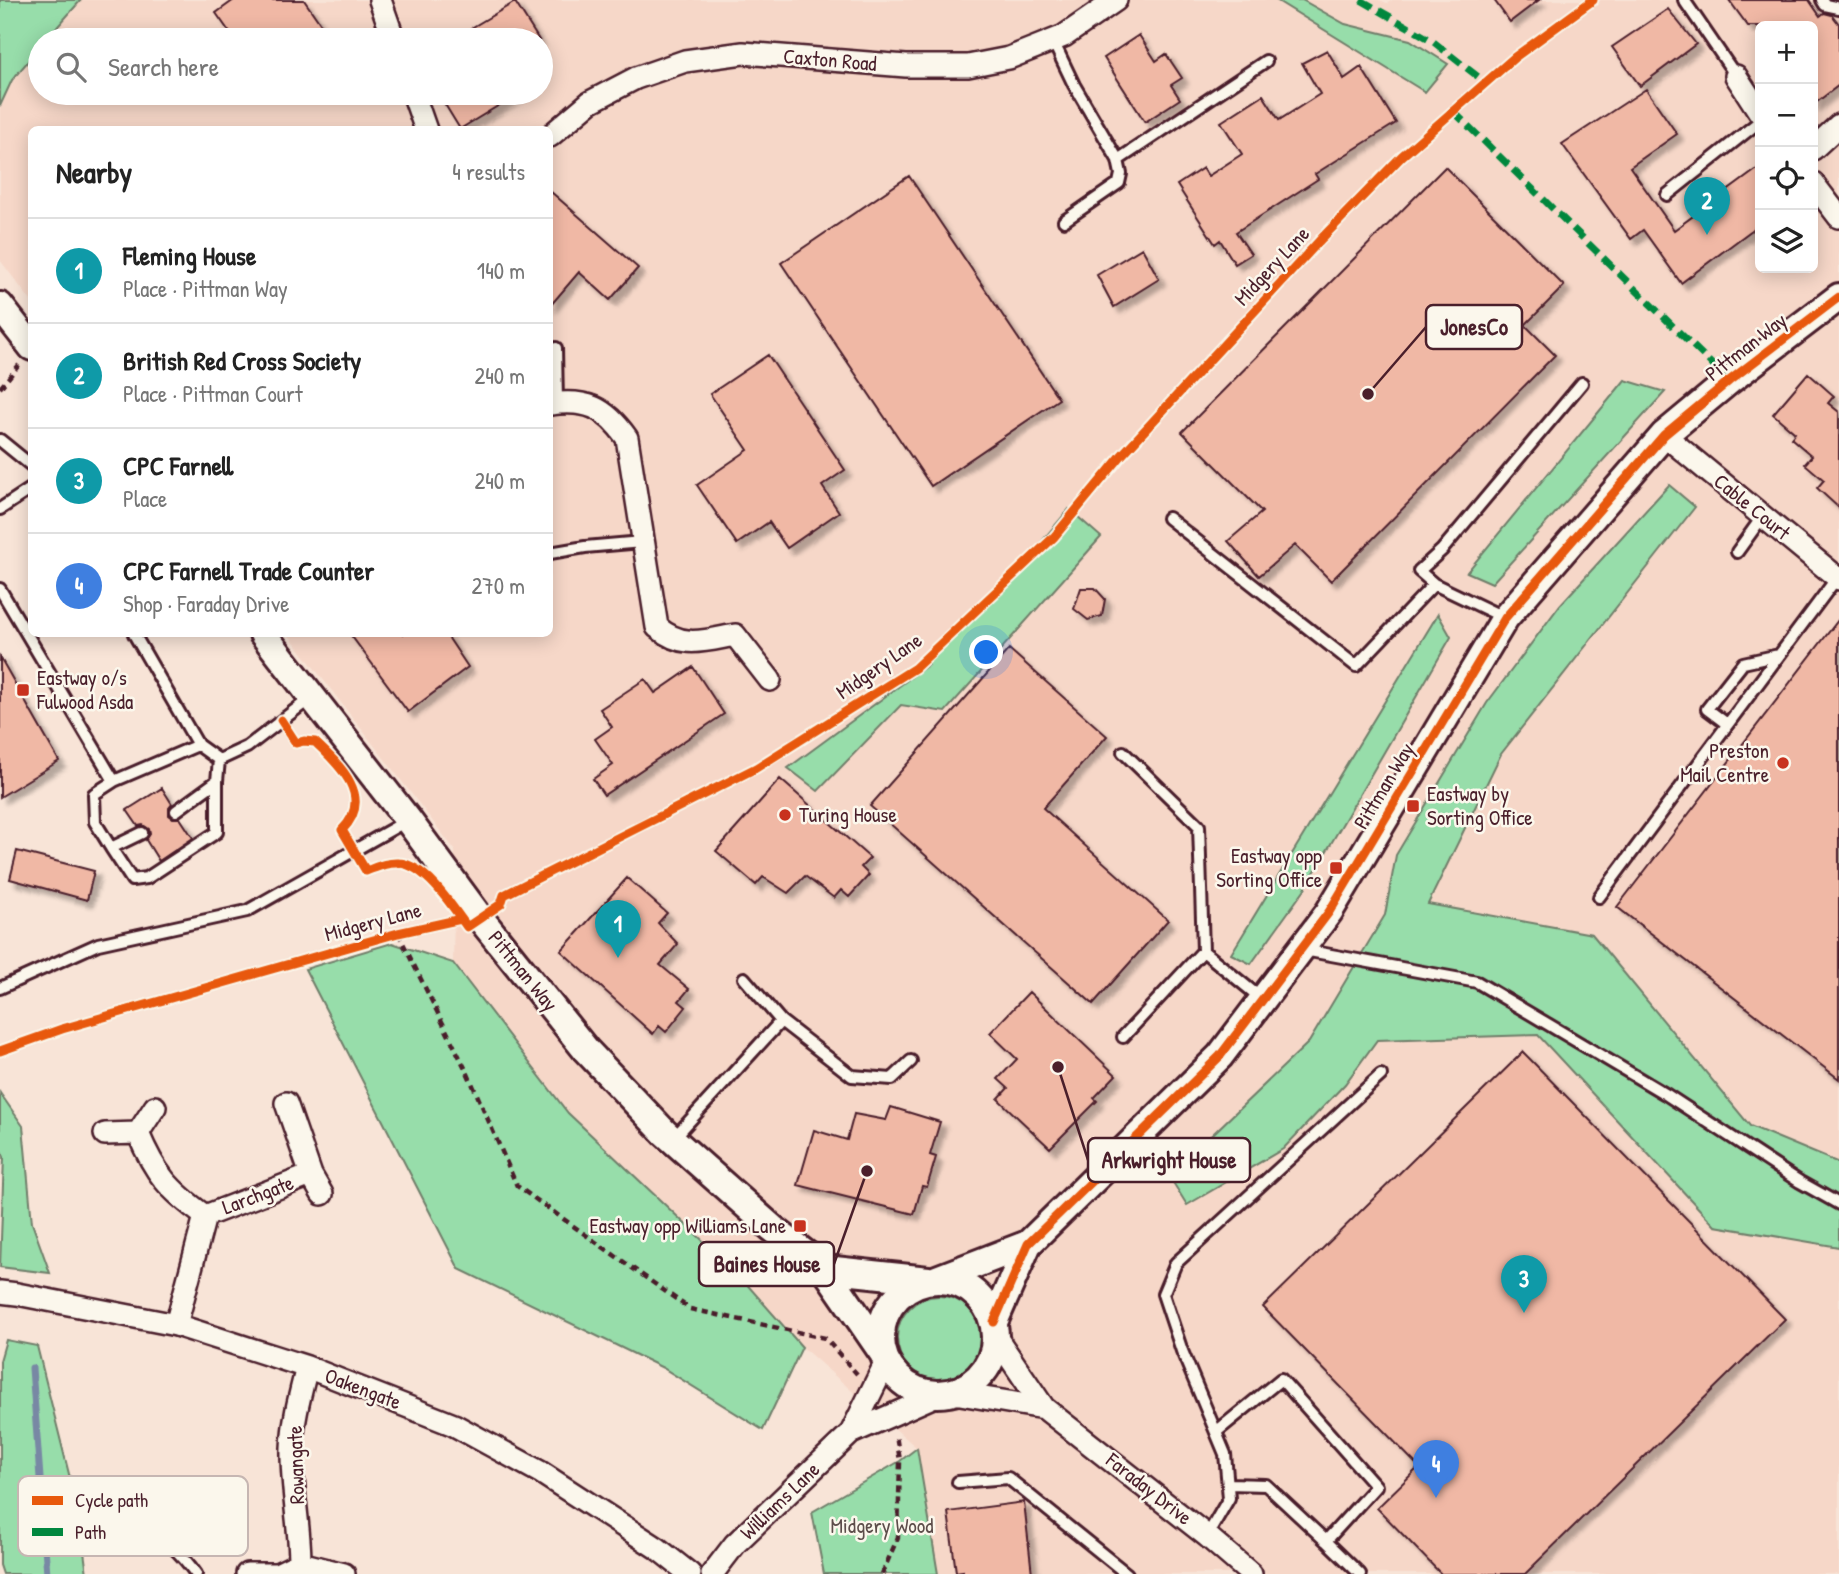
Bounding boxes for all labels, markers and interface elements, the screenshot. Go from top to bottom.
map controls [1755,21,1818,273]
button: + [1755,21,1818,84]
search box [28,28,553,105]
street label: Caxton Road [782,41,878,78]
icon: search [52,48,90,86]
text: Search here [108,49,219,84]
button: − [1755,84,1818,147]
button: locate [1755,147,1818,210]
text: Nearby [56,152,132,192]
text: 4 results [452,156,525,187]
pin: 2 [1684,177,1730,235]
button: layers [1755,210,1818,273]
street label: Midgery Lane [1227,220,1316,312]
text: Fleming House [123,238,256,273]
text: 1 [75,255,83,286]
text: 140 m [477,255,525,286]
text: Place · Pittman Way [123,273,288,304]
callout: JonesCo [1426,305,1522,349]
street label: Pittman Way [1699,306,1793,388]
text: JonesCo [1440,311,1509,342]
text: British Red Cross Society [123,343,361,378]
text: 2 [74,360,84,391]
text: 240 m [474,360,525,391]
text: Place · Pittman Court [123,378,303,409]
text: CPC Farnell [123,448,233,483]
text: 3 [74,465,84,496]
text: 240 m [474,465,525,496]
street label: Cable Court [1708,467,1797,547]
text: Place [123,483,167,514]
text: CPC Farnell Trade Counter [123,553,374,588]
text: 4 [75,570,83,601]
text: 270 m [472,570,525,601]
text: Shop · Faraday Drive [123,588,289,619]
street label: Midgery Lane [830,625,927,706]
your location [969,635,1003,669]
place label: Eastway o/s Fulwood Asda [36,663,133,716]
marker: Eastway o/s Fulwood Asda [15,682,31,698]
place label: Preston Mail Centre [1680,736,1769,789]
street label: Pittman Way [1346,737,1421,834]
marker: Preston Mail Centre [1775,755,1791,771]
place label: Eastway by Sorting Office [1427,779,1533,832]
marker: Eastway by Sorting Office [1405,798,1421,814]
place label: Turing House [799,800,897,829]
marker: Turing House [777,807,793,823]
place label: Eastway opp Sorting Office [1216,841,1322,894]
marker: Eastway opp Sorting Office [1328,860,1344,876]
street label: Midgery Lane [321,895,424,948]
pin: 1 [595,900,641,958]
street label: Pittman Way [482,924,565,1017]
callout: Arkwright House [1088,1138,1250,1182]
text: Arkwright House [1102,1144,1237,1176]
street label: Larchgate [218,1168,298,1221]
place label: Eastway opp Williams Lane [590,1211,786,1240]
marker: Eastway opp Williams Lane [792,1218,808,1234]
callout: Baines House [699,1242,834,1286]
text: Baines House [714,1248,821,1279]
pin: 3 [1501,1255,1547,1313]
street label: Oakengate [321,1361,406,1416]
street label: Rowangate [280,1425,311,1505]
pin: 4 [1413,1440,1459,1498]
street label: Faraday Drive [1099,1445,1198,1531]
street label: Williams Lane [733,1455,826,1546]
legend [18,1476,248,1556]
text: Cycle path [75,1487,148,1513]
park label: Midgery Wood [831,1511,933,1540]
text: Path [75,1519,106,1545]

